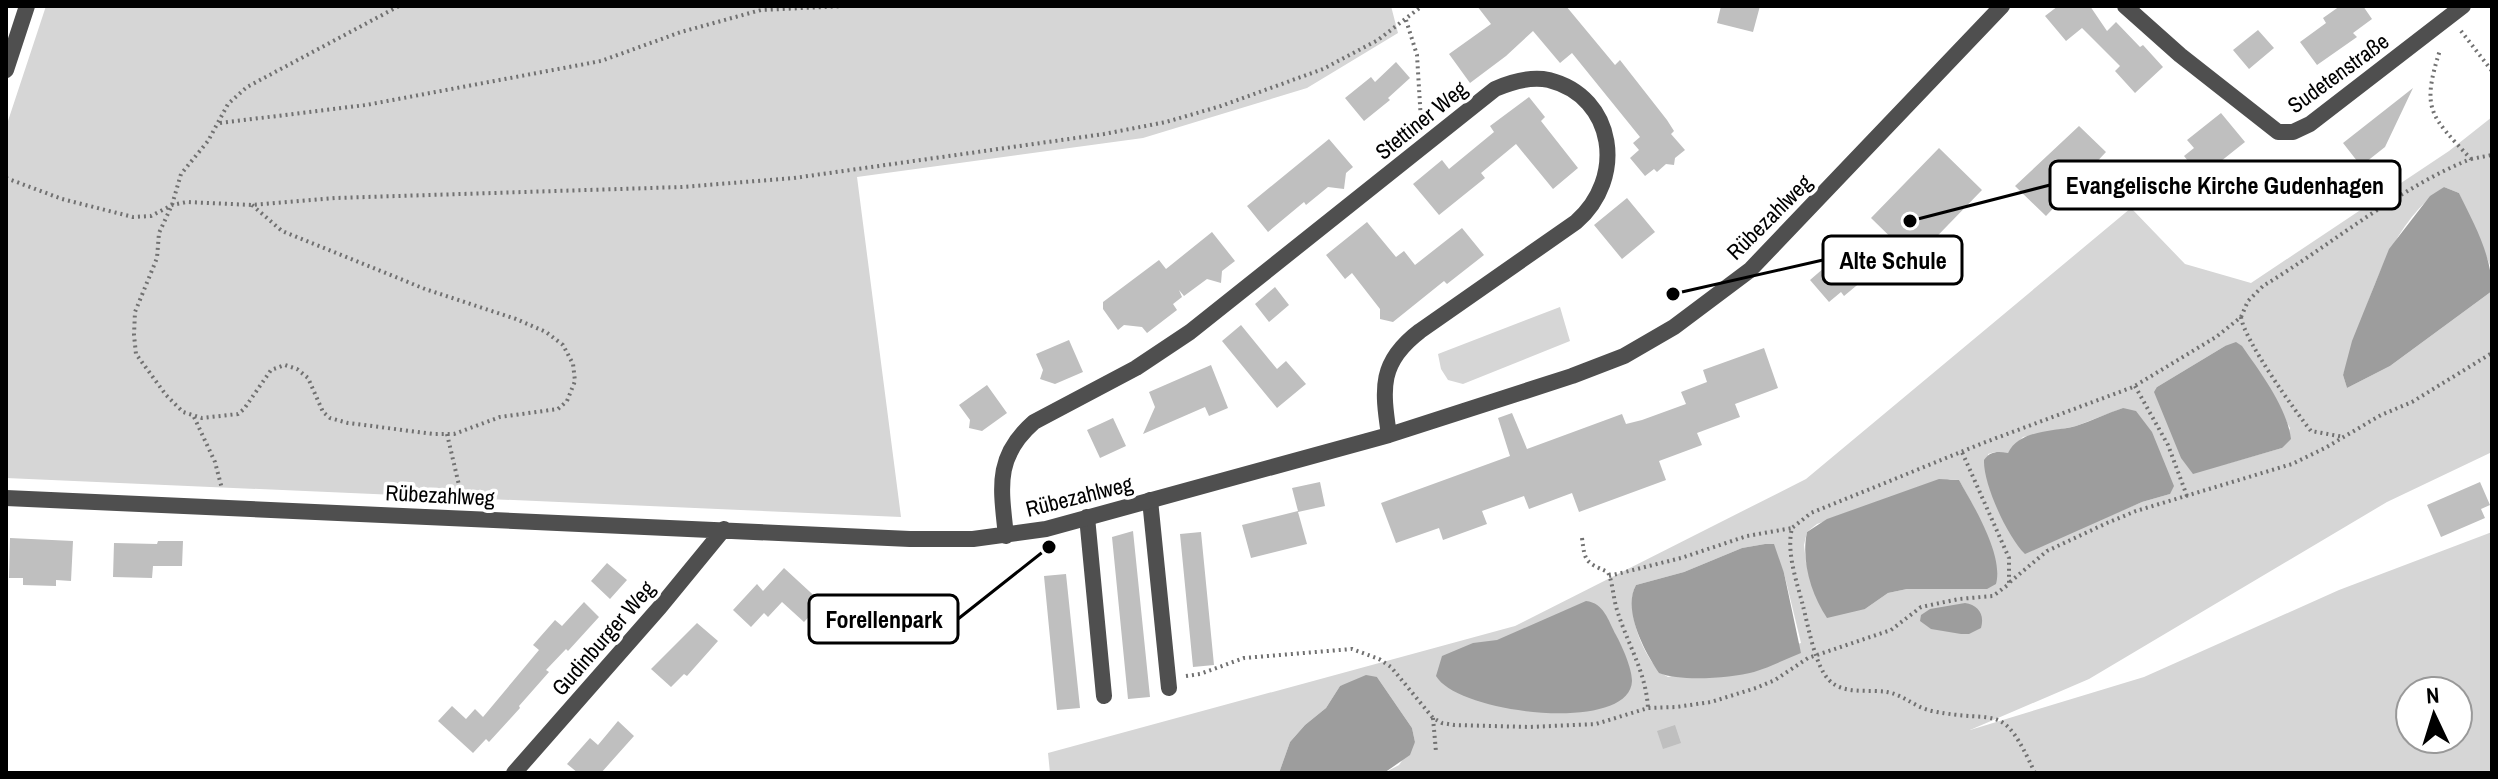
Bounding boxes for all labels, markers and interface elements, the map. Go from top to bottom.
street label: Sudetenstraße [2281,26,2395,120]
street label: Stettiner Weg [1369,74,1473,166]
callout: Evangelische Kirche Gudenhagen [2050,161,2400,209]
street label: Rübezahlweg [1720,168,1818,266]
text: Evangelische Kirche Gudenhagen [2066,169,2384,201]
callout: Alte Schule [1823,236,1962,284]
text: Alte Schule [1839,244,1947,276]
street label: Rübezahlweg [1022,468,1136,524]
street label: Rübezahlweg [385,477,495,513]
street label: Gudinburger Weg [545,574,661,702]
callout: Forellenpark [809,595,958,643]
text: Forellenpark [825,603,943,635]
north arrow [2394,675,2474,755]
text: N [2425,680,2440,710]

